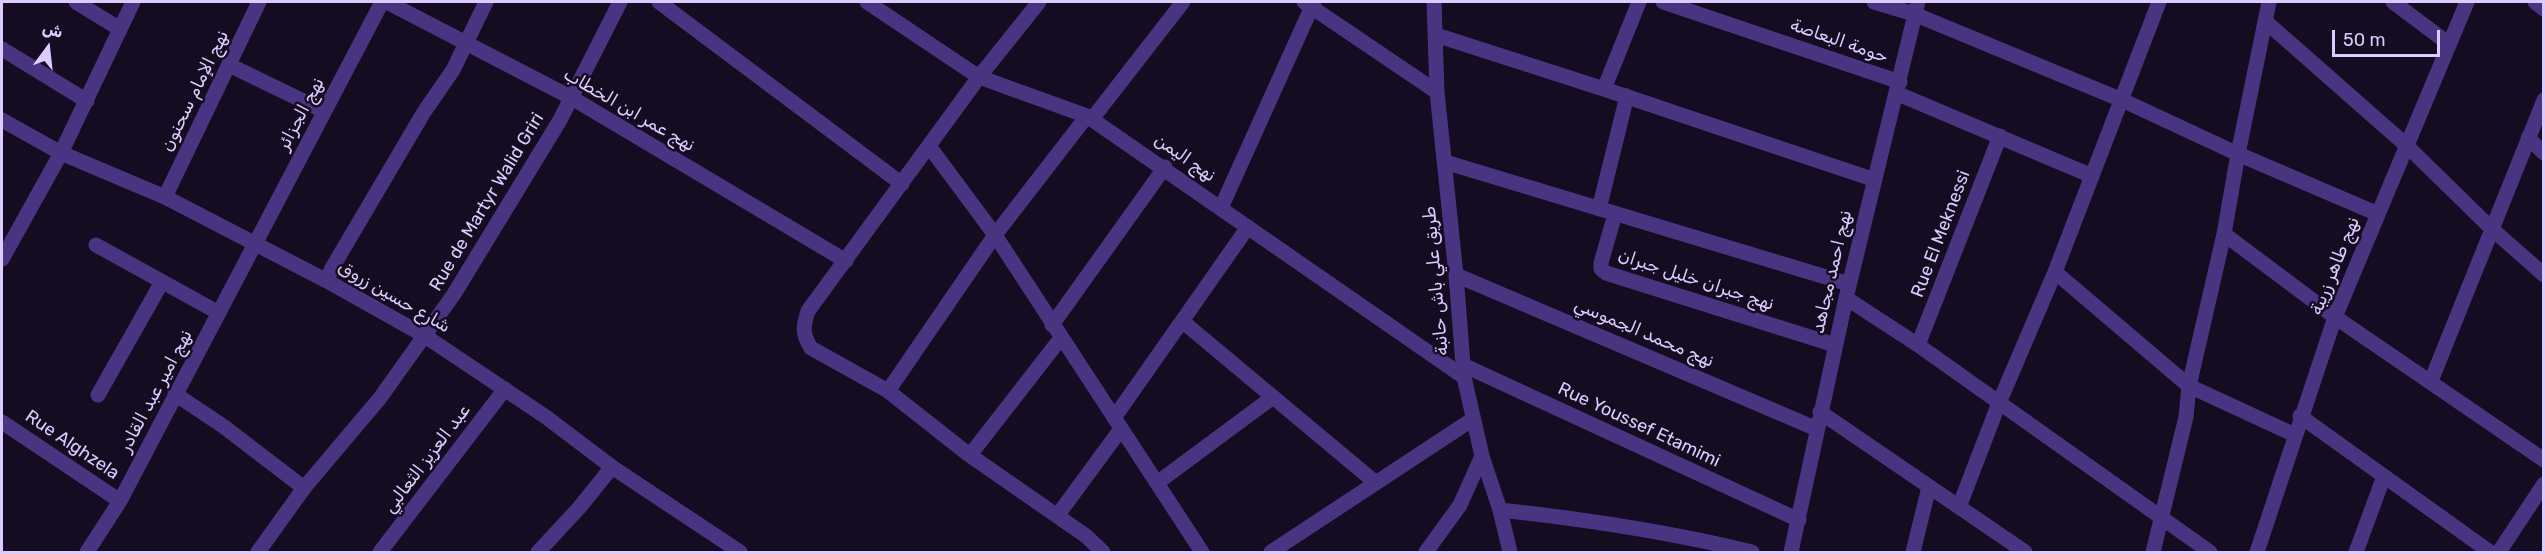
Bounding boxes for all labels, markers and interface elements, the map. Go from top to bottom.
street label: حومة البعاصة [1787,14,1891,68]
north arrow [18,18,78,78]
text: ش [41,18,65,42]
scale bar [2335,18,2443,56]
street label: نهج الإمام سحنون [156,27,234,155]
text: 50 m [2343,29,2386,51]
street label: نهج عمر ابن الخطاب [559,64,699,156]
street label: نهج الجزائر [273,74,329,154]
street label: Rue de Martyr Walid Griri [425,109,549,295]
street label: نهج اليمن [1150,129,1220,187]
street label: Rue El Meknessi [1907,167,1975,301]
street label: طريق علي باش حانبة [1419,205,1453,357]
street label: نهج احمد مجاهد [1807,208,1857,336]
street label: نهج طاهر زريبة [2305,214,2365,318]
street label: نهج جبران خليل جبران [1615,245,1777,315]
street label: شارع حسين زروق [334,256,454,338]
street label: نهج محمد الجموسي [1571,294,1717,372]
street label: نهج امير عبد القادر [115,326,197,456]
street label: Rue Youssef Etamimi [1554,378,1724,472]
street label: عبد العزيز الثعالبي [379,400,475,518]
street label: Rue Alghzela [21,406,123,484]

